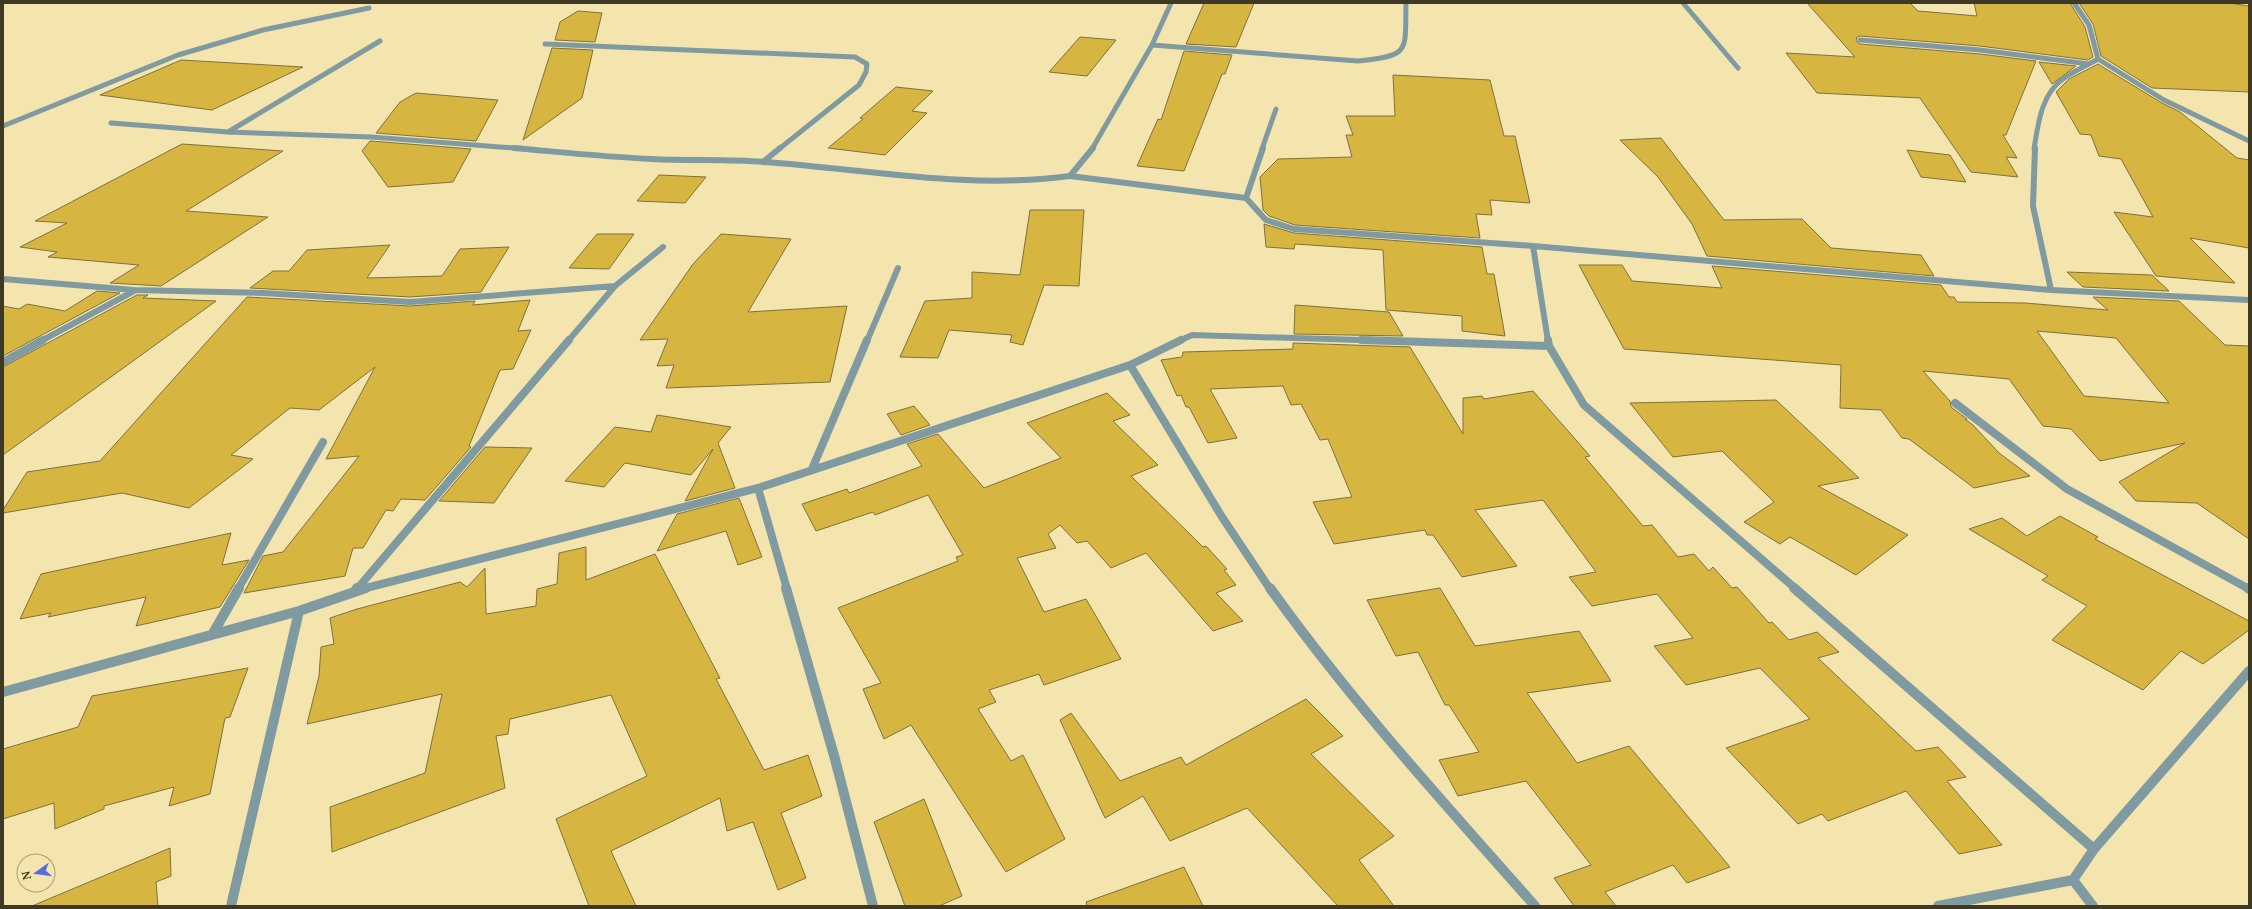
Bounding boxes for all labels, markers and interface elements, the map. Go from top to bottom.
north arrow [16,853,56,893]
text: N [17,869,34,882]

